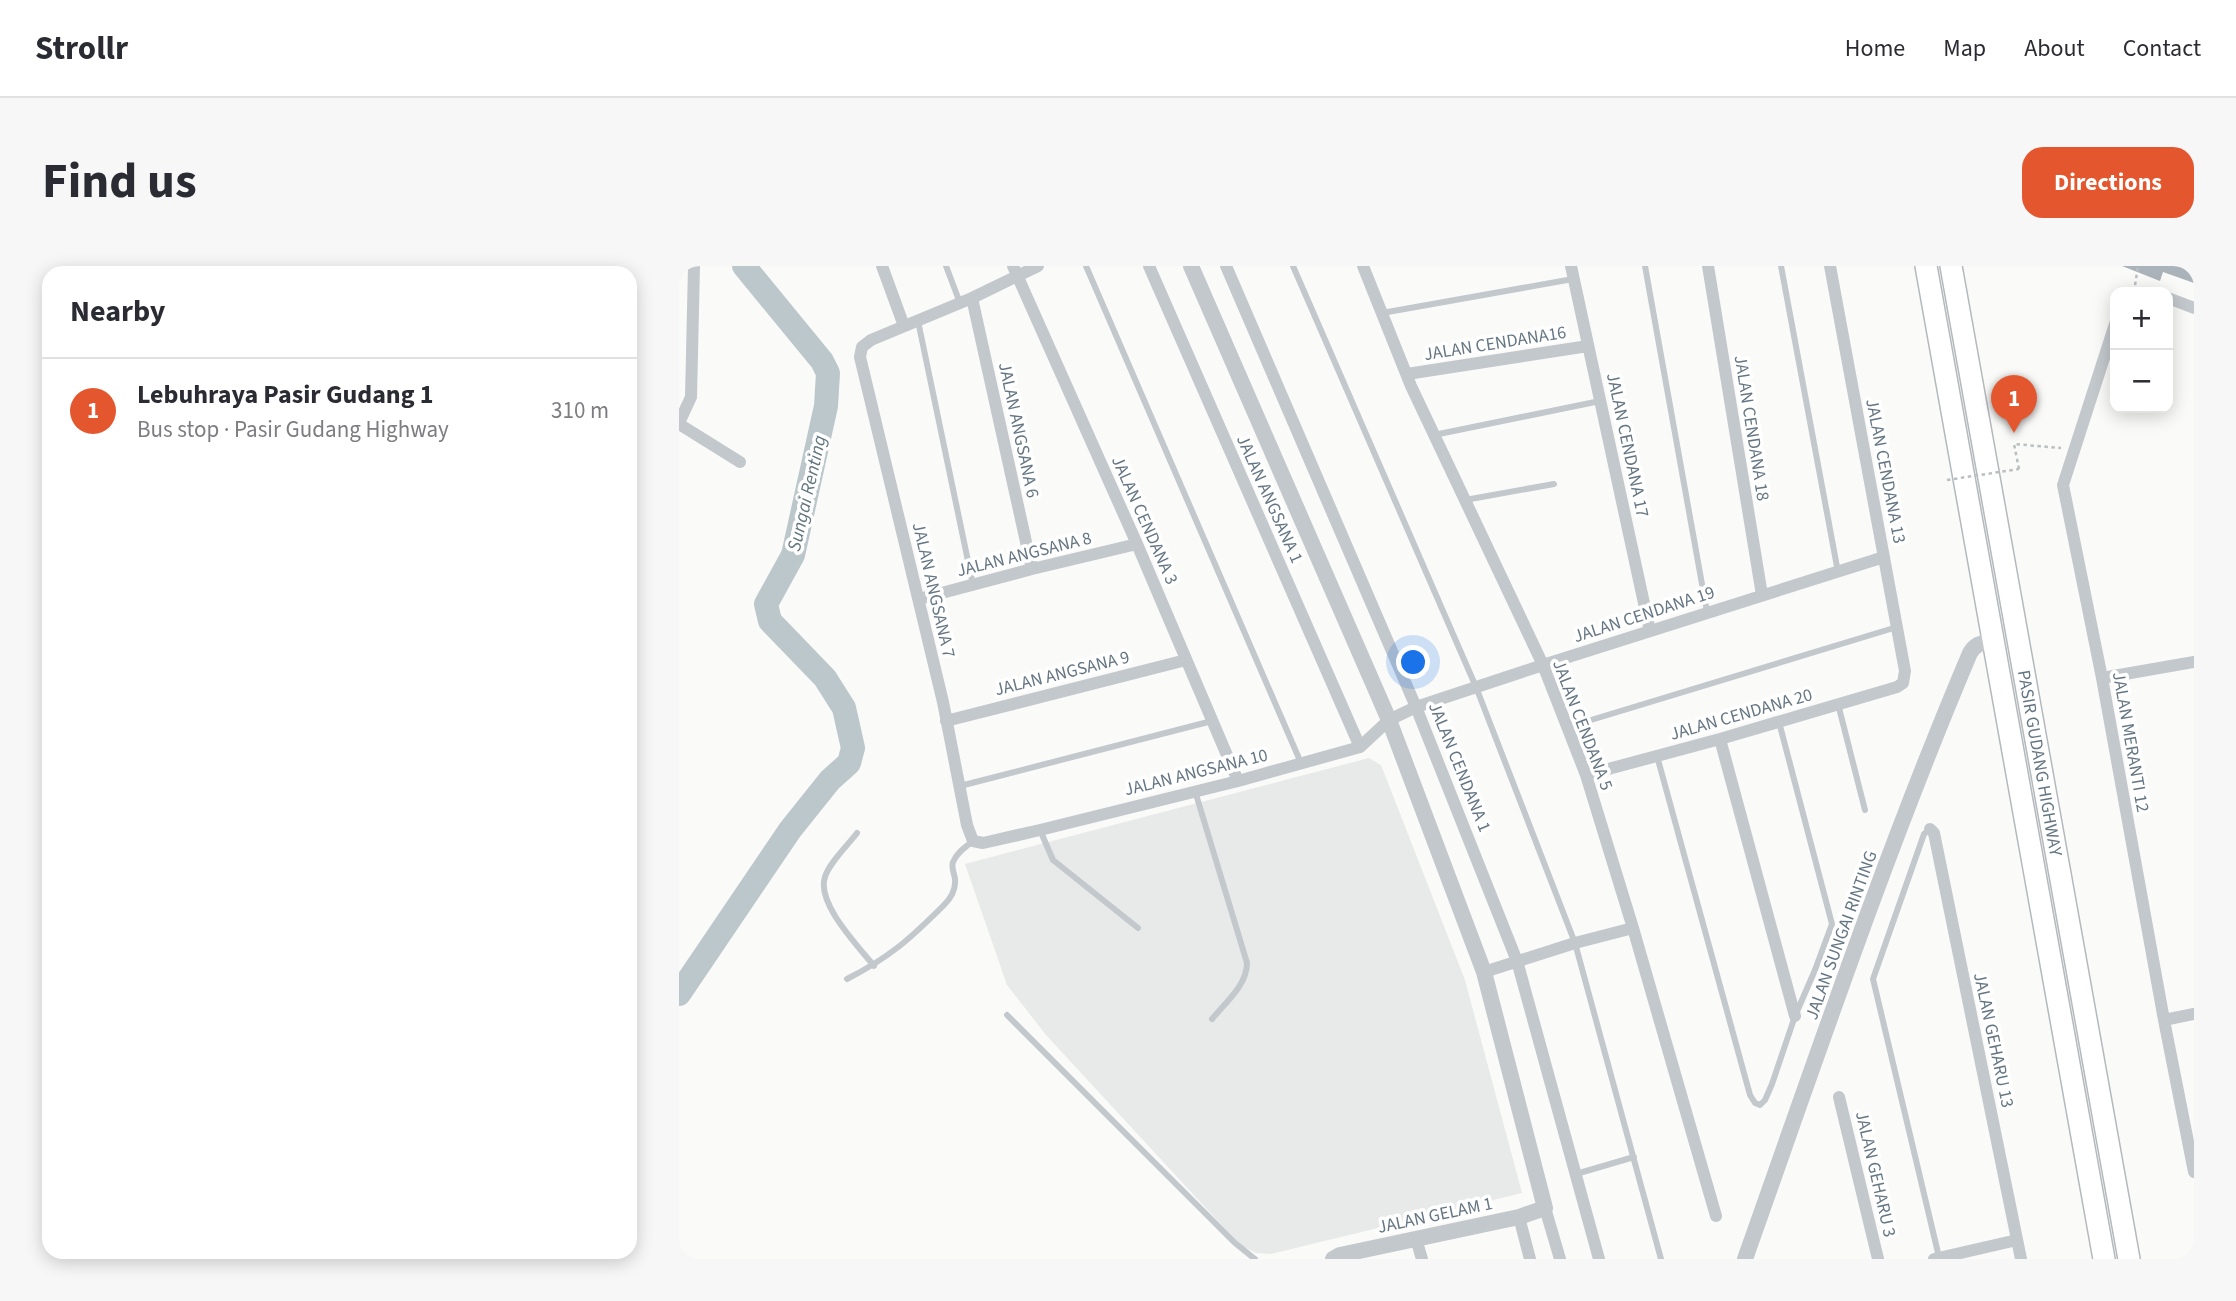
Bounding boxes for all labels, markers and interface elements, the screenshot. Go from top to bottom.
text: Strollr [35,25,128,72]
text: Home [1845,31,1905,66]
text: Map [1943,31,1986,66]
text: About [2024,31,2085,66]
text: Contact [2123,31,2201,66]
text: Find us [42,147,197,217]
button: Directions [2022,147,2194,218]
map controls [2110,287,2173,413]
button: + [2110,287,2173,350]
text: Nearby [70,290,165,333]
street label: JALAN CENDANA16 [1422,320,1568,367]
button: − [2110,350,2173,413]
street label: JALAN CENDANA 18 [1728,353,1775,503]
street label: JALAN ANGSANA 6 [992,360,1045,500]
street label: JALAN CENDANA 17 [1600,371,1655,520]
pin: 1 [1991,375,2037,433]
text: Lebuhraya Pasir Gudang 1 [137,376,434,413]
text: 1 [87,394,99,427]
text: 310 m [551,394,609,427]
street label: JALAN CENDANA 13 [1859,396,1912,546]
text: Bus stop · Pasir Gudang Highway [137,413,449,446]
street label: JALAN ANGSANA 1 [1230,431,1309,567]
water label: Sungai Renting [781,433,834,554]
street label: JALAN CENDANA 3 [1105,452,1184,588]
street label: JALAN ANGSANA 7 [906,520,961,660]
street label: JALAN ANGSANA 8 [954,526,1094,583]
street label: JALAN CENDANA 19 [1570,580,1718,649]
street label: JALAN ANGSANA 9 [992,645,1132,702]
your location [1396,645,1430,679]
street label: JALAN CENDANA 5 [1546,656,1619,794]
street label: PASIR GUDANG HIGHWAY [2011,668,2068,859]
street label: JALAN MERANTI 12 [2106,670,2155,814]
street label: JALAN CENDANA 20 [1667,682,1815,747]
street label: JALAN CENDANA 1 [1422,698,1497,836]
street label: JALAN ANGSANA 10 [1122,743,1271,802]
street label: JALAN SUNGAI RINTING [1799,847,1884,1023]
street label: JALAN GEHARU 13 [1967,970,2020,1110]
street label: JALAN GEHARU 3 [1849,1109,1902,1240]
street label: JALAN GELAM 1 [1375,1191,1495,1240]

